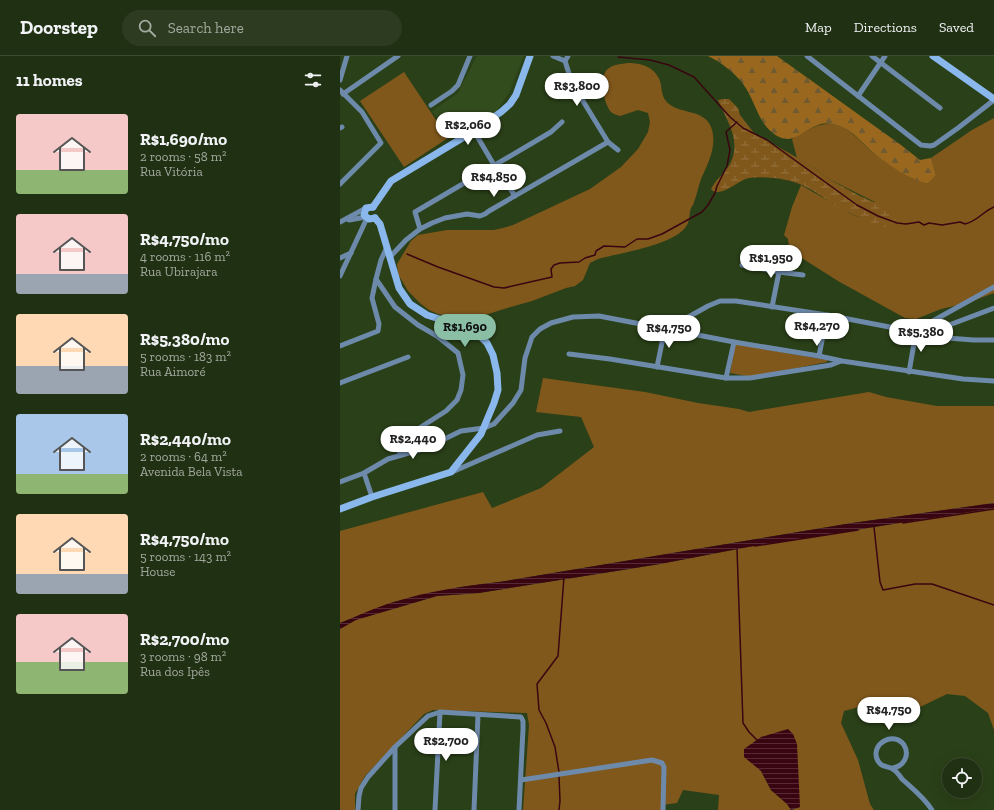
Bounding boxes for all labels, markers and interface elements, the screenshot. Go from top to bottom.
search box [122,10,402,46]
text: Doorstep [20,16,98,39]
icon: search [136,17,158,39]
text: Search here [168,19,244,37]
text: Map [805,19,832,36]
text: Directions [854,19,917,36]
text: Saved [939,19,974,36]
icon: filters [302,69,324,91]
text: 11 homes [16,70,83,90]
pin: R$3,800 [540,73,614,107]
text: R$3,800 [554,78,600,93]
pin: R$2,060 [431,112,505,146]
text: R$2,060 [445,117,491,132]
text: R$1,690/mo [140,129,227,149]
icon: home [48,130,96,178]
text: 2 rooms · 58 m² [140,149,226,164]
text: Rua Vitória [140,164,203,179]
pin: R$4,850 [457,164,531,198]
text: R$4,850 [471,169,517,184]
text: R$4,750/mo [140,229,229,249]
icon: home [48,230,96,278]
pin: R$1,950 [734,245,808,279]
text: 4 rooms · 116 m² [140,249,230,264]
text: R$1,950 [749,250,793,265]
text: Rua Ubirajara [140,264,218,279]
pin: R$4,270 [780,313,854,347]
pin: R$1,690 [428,314,502,348]
pin: R$4,750 [632,315,706,349]
text: R$4,270 [794,318,840,333]
text: R$1,690 [443,319,487,334]
pin: R$5,380 [884,319,958,353]
text: R$4,750 [646,320,692,335]
text: R$5,380 [898,324,944,339]
text: R$5,380/mo [140,329,229,349]
icon: home [48,330,96,378]
text: 5 rooms · 183 m² [140,349,231,364]
text: Rua Aimoré [140,364,206,379]
pin: R$2,440 [376,426,450,460]
text: R$2,440/mo [140,429,231,449]
icon: home [48,430,96,478]
text: R$2,440 [390,431,436,446]
text: 2 rooms · 64 m² [140,449,227,464]
text: Avenida Bela Vista [140,464,243,479]
text: R$4,750/mo [140,529,229,549]
icon: home [48,530,96,578]
text: 5 rooms · 143 m² [140,549,231,564]
text: House [140,564,175,579]
text: R$2,700/mo [140,629,229,649]
icon: home [48,630,96,678]
text: 3 rooms · 98 m² [140,649,226,664]
text: Rua dos Ipês [140,664,210,679]
pin: R$4,750 [852,697,926,731]
text: R$4,750 [866,702,912,717]
pin: R$2,700 [409,728,483,762]
text: R$2,700 [423,733,469,748]
map controls [942,758,982,798]
button: locate [942,758,982,798]

